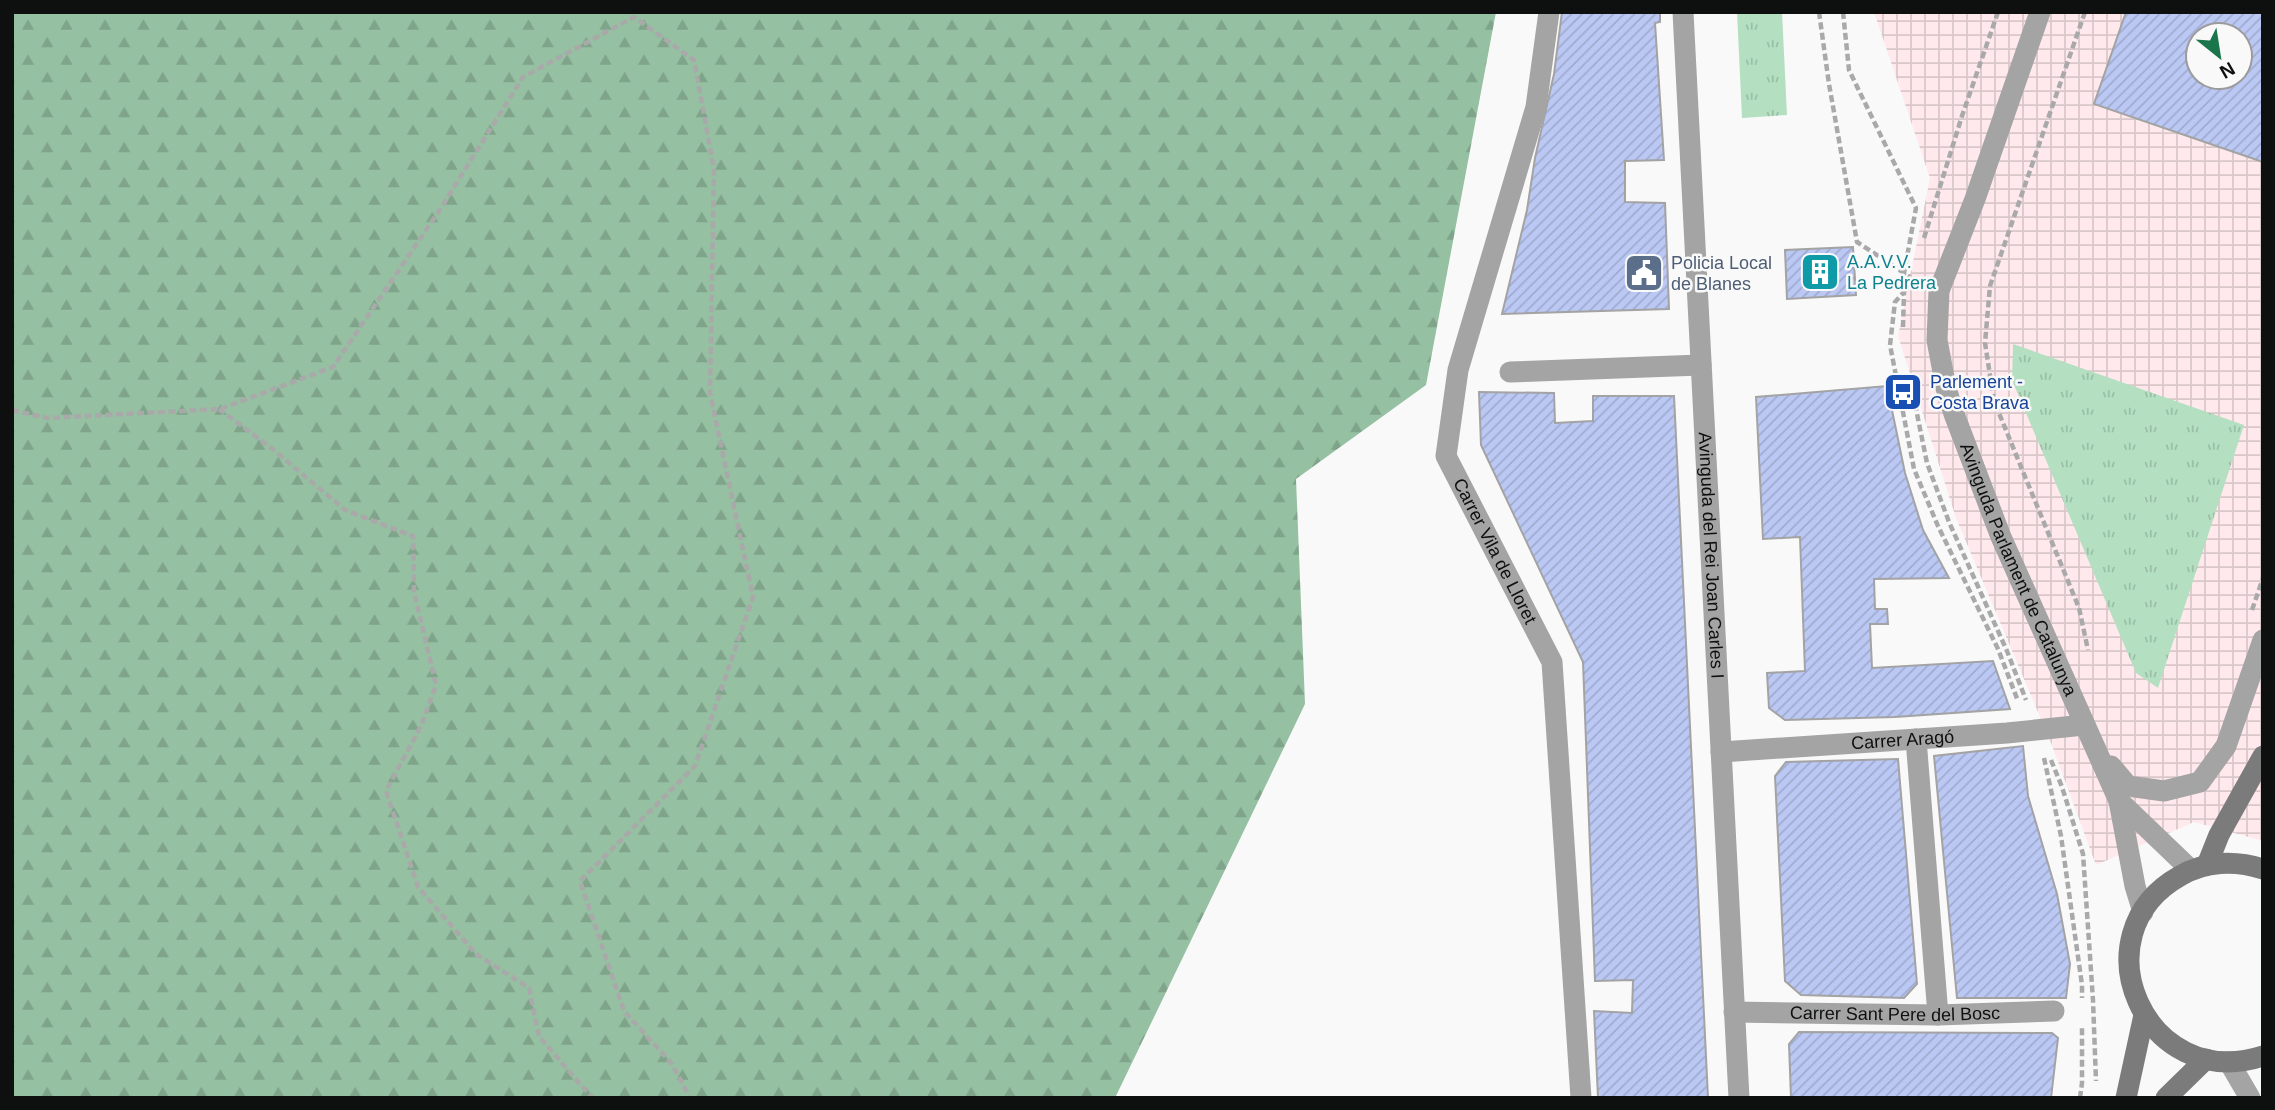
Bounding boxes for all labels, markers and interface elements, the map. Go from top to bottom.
north arrow [2184,21,2254,91]
text: N [2216,58,2238,83]
building icon: A.A.V.V. La Pedrera [1799,251,1841,293]
public building icon: Policia Local de Blanes [1623,252,1665,294]
place label: A.A.V.V. La Pedrera [1847,252,1937,293]
place label: Policia Local de Blanes [1671,253,1772,294]
bus stop icon: Parlement - Costa Brava [1882,371,1924,413]
place label: Parlement - Costa Brava [1930,372,2030,413]
street label: Avinguda del Rei Joan Carles I [1695,431,1727,679]
street label: Avinguda Parlament de Catalunya [1956,440,2081,700]
street label: Carrer Vila de Lloret [1449,475,1541,627]
street label: Carrer Aragó [1850,727,1955,753]
street label: Carrer Sant Pere del Bosc [1790,1003,2000,1025]

